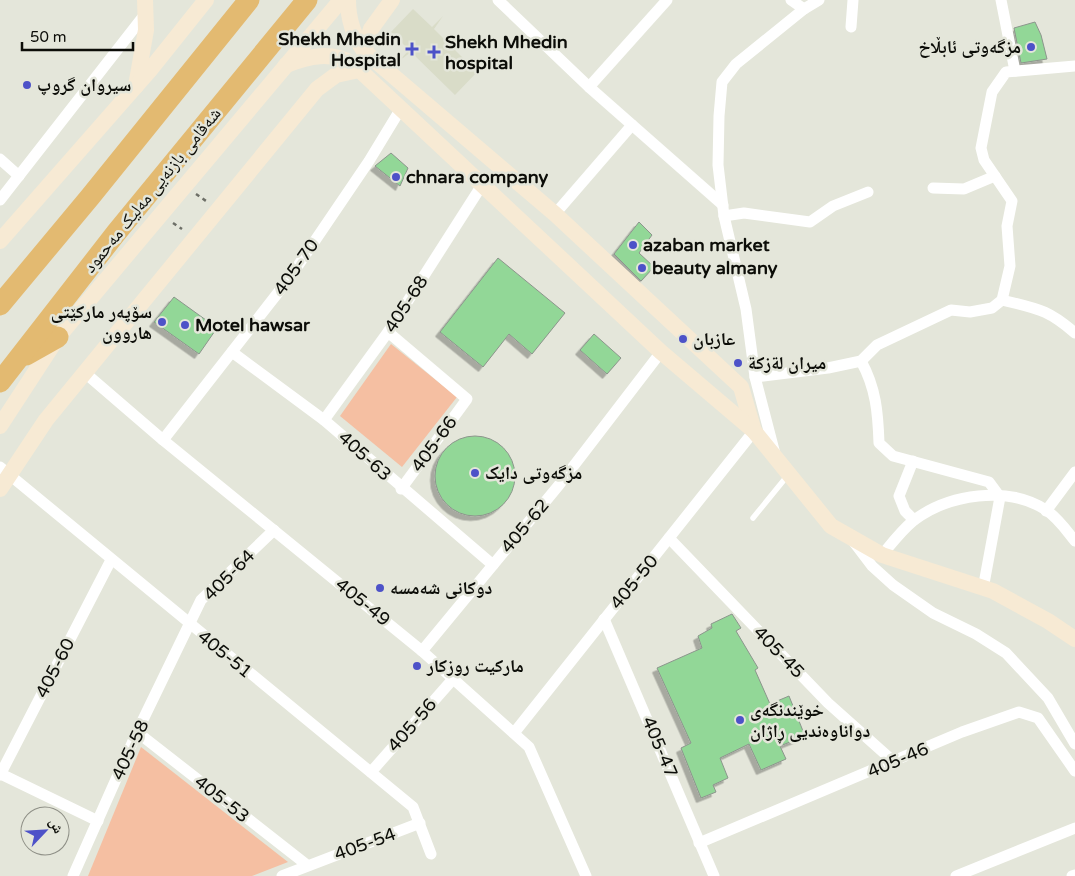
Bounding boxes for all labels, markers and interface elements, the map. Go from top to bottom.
scale bar [22,20,134,52]
text: 50 m [30,28,67,46]
place label: Shekh Mhedin Hospital [278,28,401,71]
place label: Shekh Mhedin hospital [445,31,568,74]
place label: مزگەوتی ئابڵاخ [919,36,1021,58]
marker: مزگەوتی ئابڵاخ [1025,41,1037,53]
marker: Shekh Mhedin Hospital [405,42,419,56]
marker: Shekh Mhedin hospital [427,45,441,59]
place label: سیروان گروپ [37,74,131,96]
marker: سیروان گروپ [21,79,33,91]
street label: شەقامی بازنەیی مەلیک مەحمود [78,103,226,277]
place label: chnara company [406,166,549,188]
marker: chnara company [390,171,402,183]
place label: azaban market [643,234,770,256]
street label: 405-70 [269,235,323,299]
marker: azaban market [627,239,639,251]
place label: beauty almany [652,257,778,279]
marker: beauty almany [636,262,648,274]
street label: 405-68 [379,271,433,337]
place label: سۆپەر ماركێتی هاروون [51,301,152,344]
place label: Motel hawsar [195,314,311,336]
marker: سۆپەر ماركێتی هاروون [156,316,168,328]
marker: Motel hawsar [179,319,191,331]
place label: عازبان [693,328,735,350]
marker: عازبان [677,333,689,345]
place label: ميران لةزكة [748,352,826,374]
marker: ميران لةزكة [732,357,744,369]
street label: 405-66 [406,412,462,476]
street label: 405-63 [334,426,396,486]
place label: مزگەوتی دایک [485,462,582,484]
marker: مزگەوتی دایک [469,467,481,479]
street label: 405-62 [496,494,554,558]
street label: 405-64 [199,545,259,605]
street label: 405-50 [605,550,663,614]
street label: 405-49 [331,573,395,631]
place label: دوکانی شەمسە [390,577,493,599]
marker: دوکانی شەمسە [374,582,386,594]
street label: 405-45 [749,621,809,683]
street label: 405-51 [193,625,257,683]
street label: 405-60 [31,635,79,701]
place label: ماركيت روزكار [426,655,524,677]
marker: ماركيت روزكار [411,660,423,672]
street label: 405-56 [383,694,441,756]
place label: خوێندنگەی دواناوەندیی ڕاژان [750,699,870,744]
street label: 405-47 [637,713,683,781]
marker: خوێندنگەی دواناوەندیی ڕاژان [734,714,746,726]
street label: 405-58 [107,716,153,784]
street label: 405-46 [864,737,932,783]
street label: 405-53 [190,771,254,827]
north arrow [20,806,70,856]
text: ش [45,815,67,836]
street label: 405-54 [331,823,399,865]

